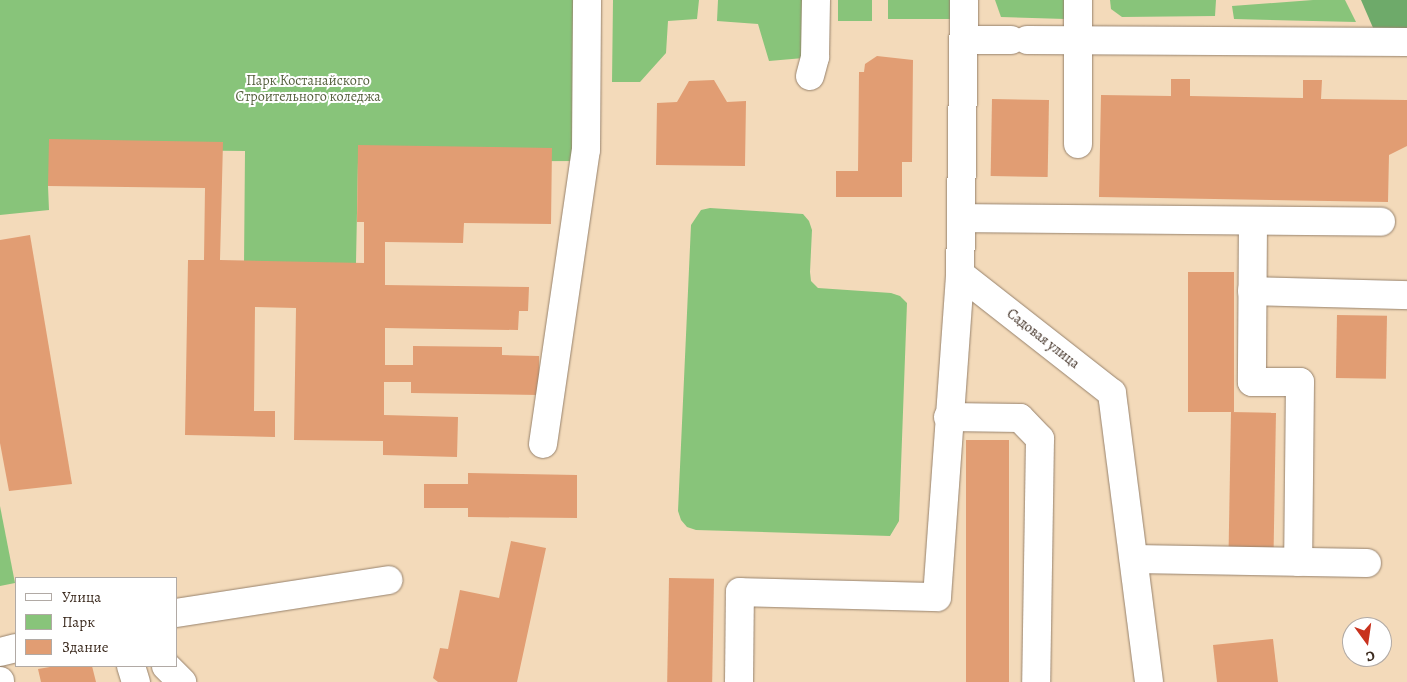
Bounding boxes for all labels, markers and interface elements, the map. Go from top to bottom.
park label: Парк Костанайского Строительного коледжа [235,73,381,105]
street label: Садовая улица [1003,305,1083,373]
legend [15,577,178,667]
text: Улица [62,587,101,607]
text: Парк [62,612,95,632]
north arrow [1342,617,1392,667]
text: Здание [62,637,109,657]
text: С [1364,646,1377,666]

